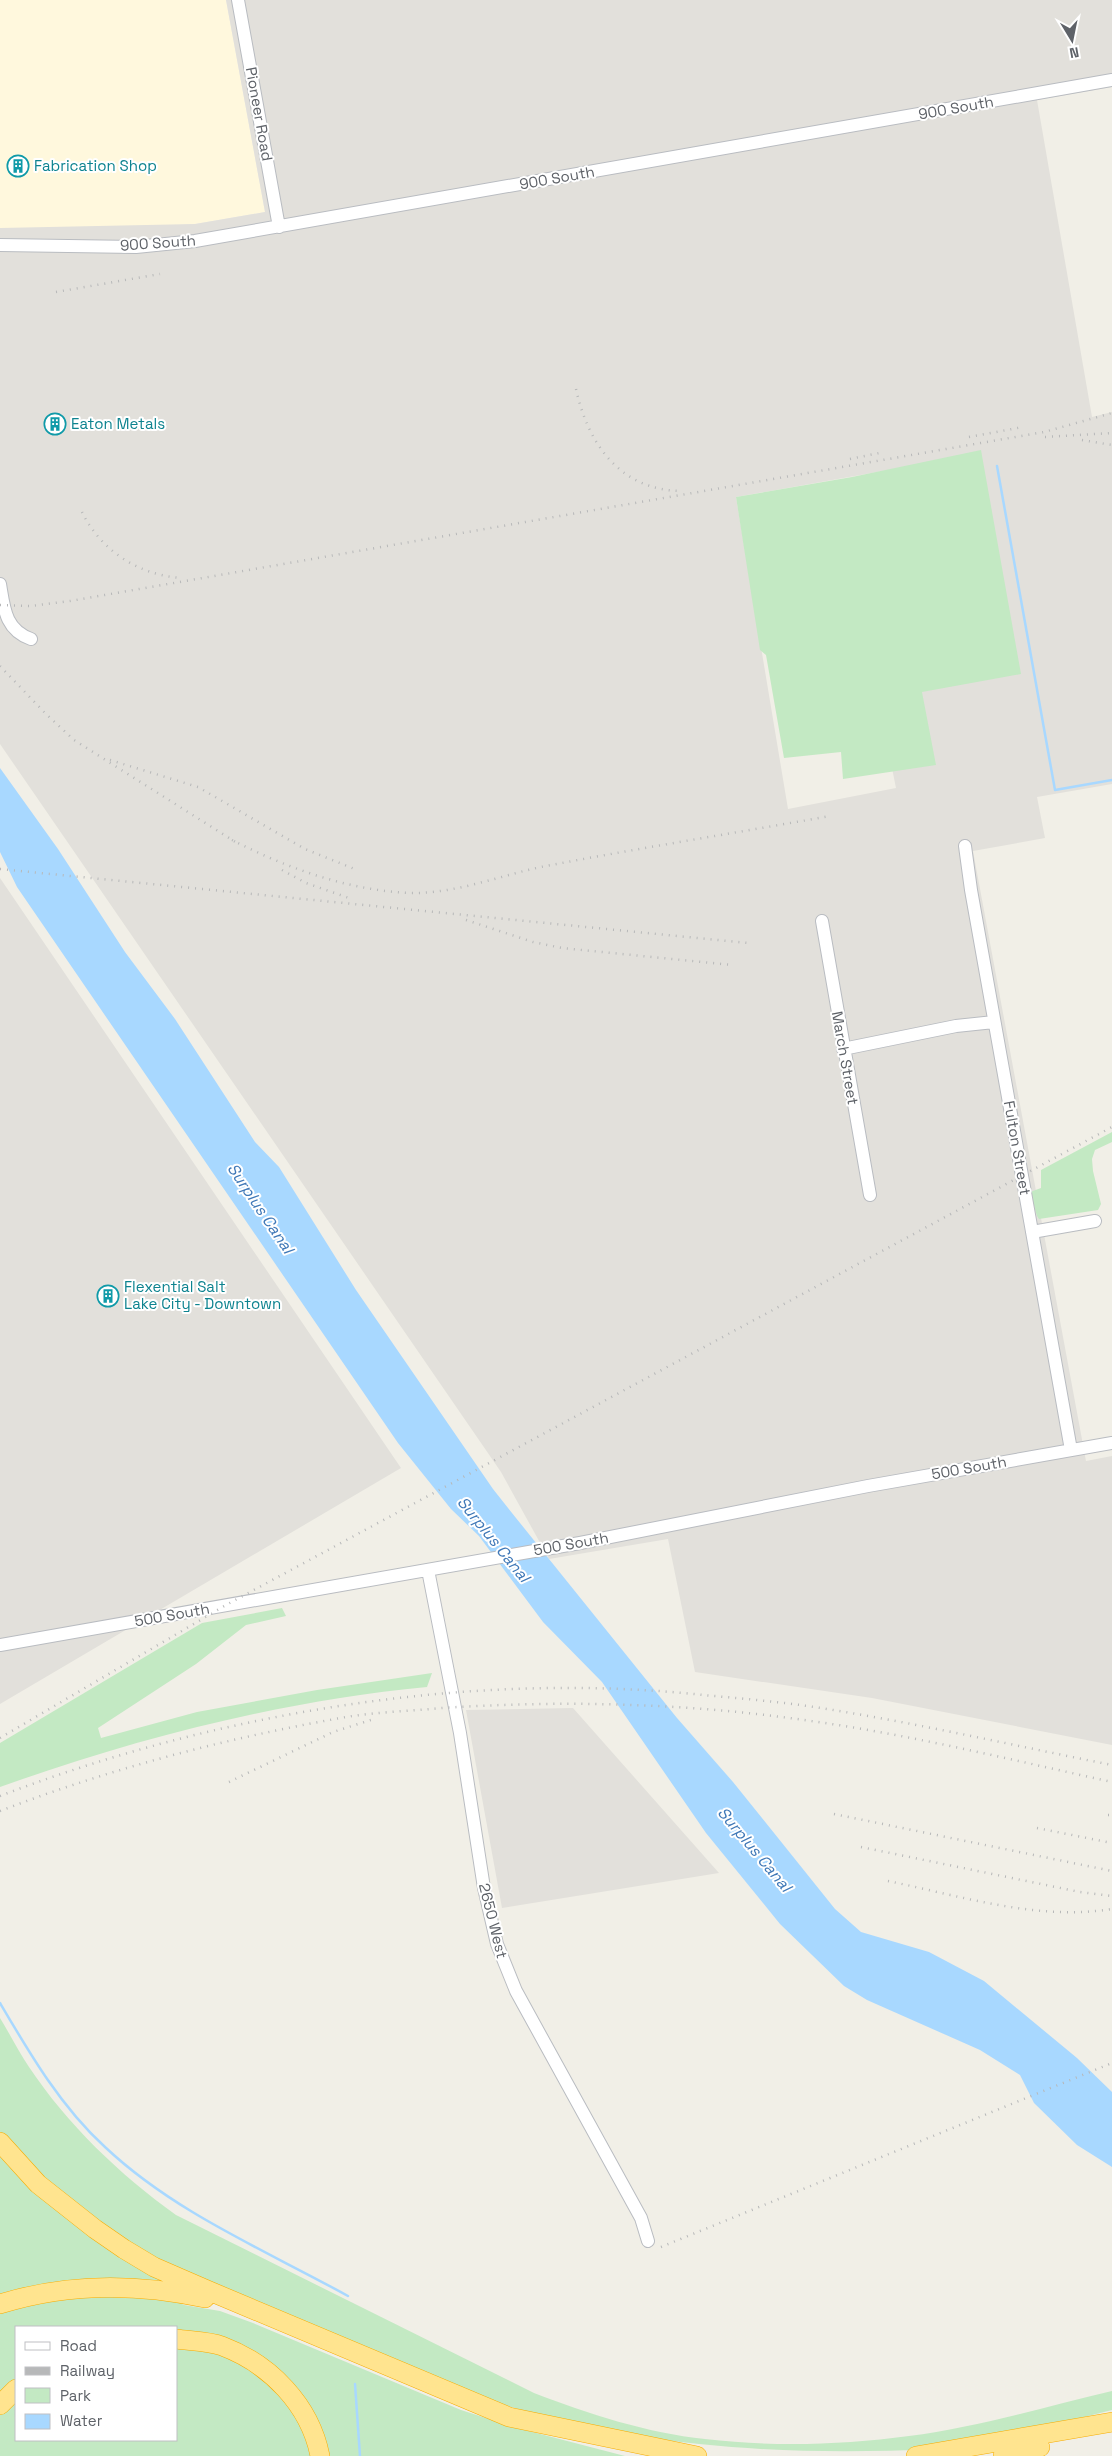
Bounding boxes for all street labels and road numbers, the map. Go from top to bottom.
street label: Pioneer Road [242,65,277,162]
street label: 900 South [917,92,995,123]
street label: 900 South [518,162,596,193]
street label: 900 South [119,230,197,255]
street label: March Street [828,1010,863,1106]
street label: Fulton Street [1000,1099,1035,1197]
street label: 500 South [930,1452,1008,1483]
street label: 500 South [532,1528,610,1559]
street label: 500 South [133,1599,211,1630]
street label: 2650 West [475,1881,512,1961]

